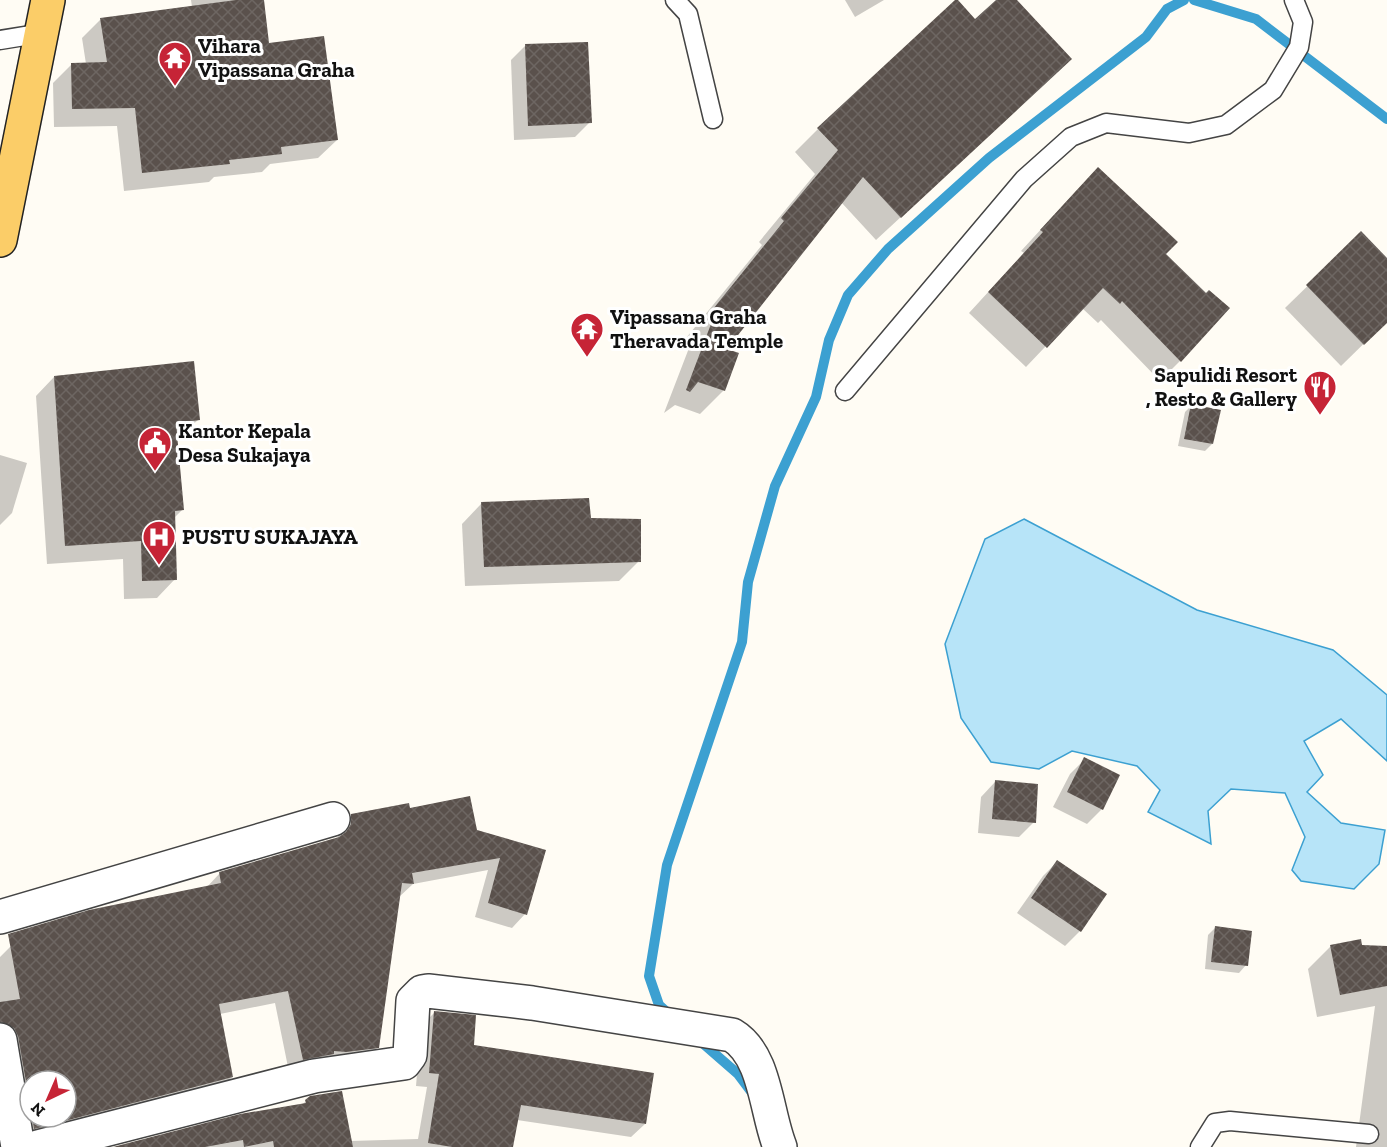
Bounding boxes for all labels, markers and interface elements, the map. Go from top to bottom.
place label: Vihara Vipassana Graha [198,33,355,82]
temple icon: Vihara Vipassana Graha [157,40,193,87]
place label: Vipassana Graha Theravada Temple [610,304,783,353]
temple icon: Vipassana Graha Theravada Temple [569,311,605,358]
place label: Sapulidi Resort , Resto & Gallery [1146,362,1298,411]
restaurant icon: Sapulidi Resort , Resto & Gallery [1302,369,1338,416]
place label: Kantor Kepala Desa Sukajaya [178,418,311,467]
public building icon: Kantor Kepala Desa Sukajaya [137,425,173,472]
hospital icon: PUSTU SUKAJAYA [141,519,177,566]
place label: PUSTU SUKAJAYA [182,524,358,549]
north arrow [18,1069,78,1129]
text: N [27,1098,49,1120]

